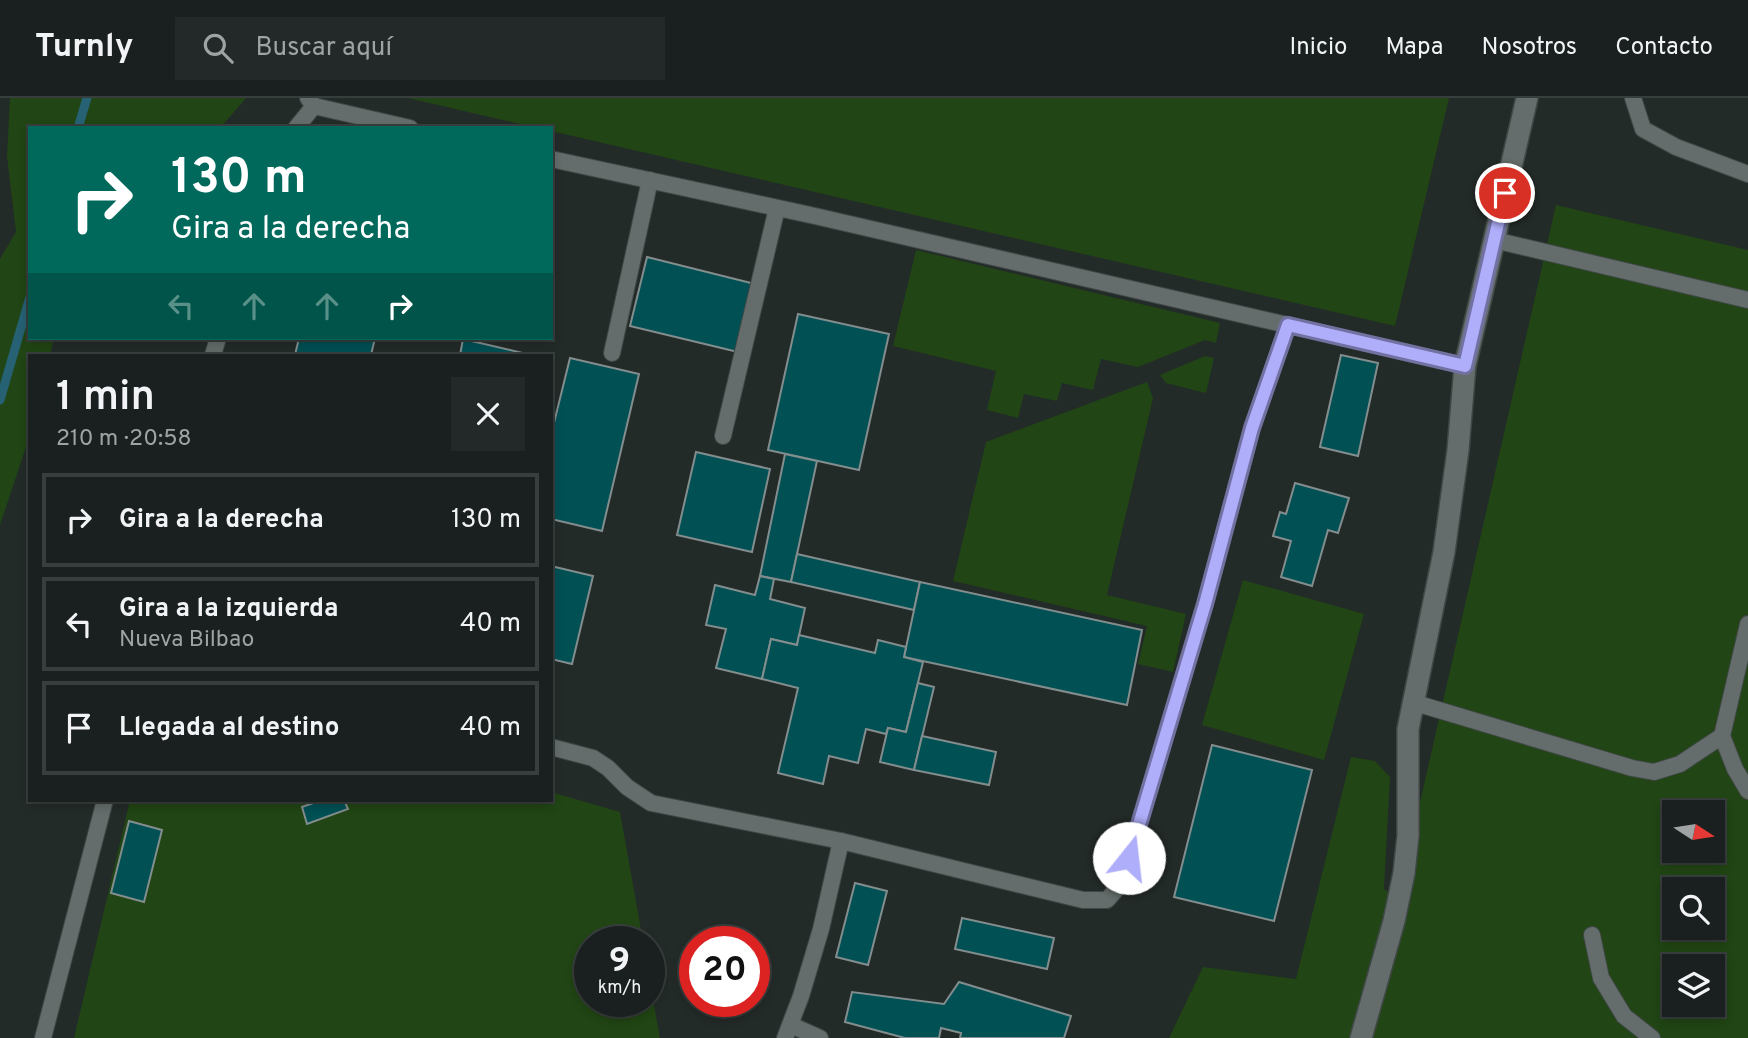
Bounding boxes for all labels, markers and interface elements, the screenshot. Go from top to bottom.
search box [175,17,665,80]
text: Turnly [35,27,133,69]
icon: search [199,29,237,67]
text: Buscar aquí [255,32,392,65]
text: Inicio [1290,33,1347,63]
text: Mapa [1385,33,1444,63]
text: Nosotros [1482,33,1577,63]
text: Contacto [1615,33,1713,63]
text: 130 m [171,149,307,211]
icon: right [56,154,147,245]
pin [1475,163,1535,223]
icon: arrive [1486,174,1524,212]
text: Gira a la derecha [171,210,410,250]
icon: left [162,287,200,325]
icon: ahead [235,287,273,325]
icon: ahead [308,287,346,325]
icon: right [381,287,419,325]
text: 1 min [56,372,155,425]
button: close [451,377,525,451]
text: 210 m · 20:58 [56,425,191,454]
icon: right [60,501,98,539]
text: Gira a la derecha [119,504,324,537]
text: 130 m [451,504,521,537]
text: Gira a la izquierda [119,593,338,626]
icon: left [60,605,98,643]
text: 40 m [460,608,521,641]
text: Nueva Bilbao [119,626,254,655]
icon: arrive [60,709,98,747]
text: Llegada al destino [119,712,339,745]
text: 40 m [460,712,521,745]
north arrow [1662,800,1726,863]
map controls [1662,800,1725,1017]
position arrow [1092,821,1166,895]
button: search [1662,877,1725,940]
speed limit sign: 20 [679,926,770,1017]
text: 9 [609,940,630,984]
button: layers [1662,954,1725,1017]
text: km/h [598,977,641,1000]

